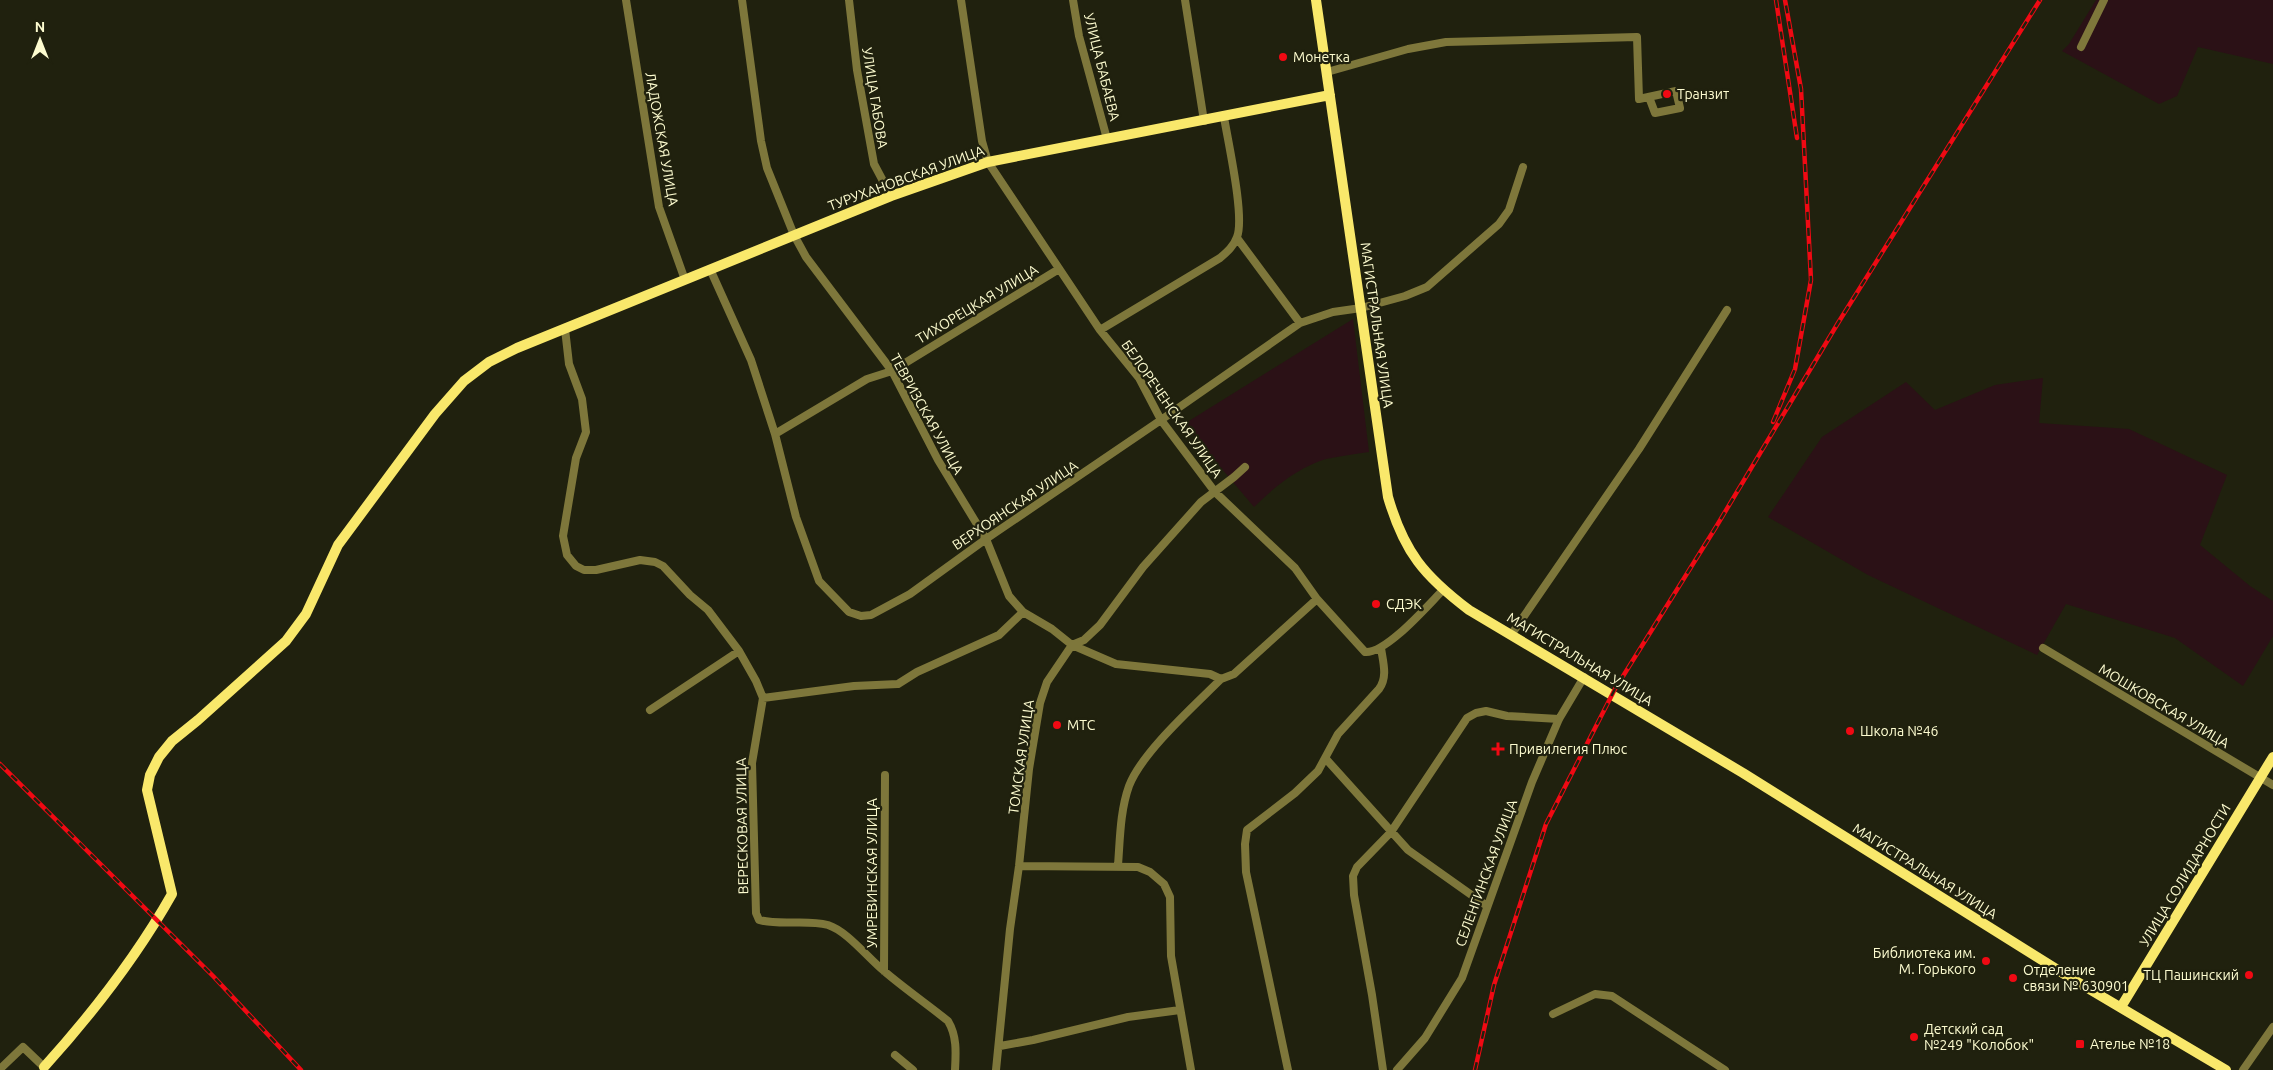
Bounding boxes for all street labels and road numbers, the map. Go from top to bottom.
street label: УЛИЦА БАБАЕВА [1081,11,1123,123]
street label: УЛИЦА ГАБОВА [859,46,891,150]
street label: ЛАДОЖСКАЯ УЛИЦА [642,71,682,207]
street label: ТУРУХАНОВСКАЯ УЛИЦА [826,142,986,214]
street label: МАГИСТРАЛЬНАЯ УЛИЦА [1357,241,1397,409]
street label: ТИХОРЕЦКАЯ УЛИЦА [913,261,1041,347]
street label: БЕЛОРЕЧЕНСКАЯ УЛИЦА [1118,337,1226,481]
street label: ТЕВРИЗСКАЯ УЛИЦА [887,351,967,477]
street label: ВЕРХОЯНСКАЯ УЛИЦА [949,457,1081,553]
street label: МАГИСТРАЛЬНАЯ УЛИЦА [1504,609,1656,709]
street label: МОШКОВСКАЯ УЛИЦА [2096,661,2232,751]
street label: ТОМСКАЯ УЛИЦА [1005,699,1037,815]
street label: ВЕРЕСКОВАЯ УЛИЦА [733,758,751,894]
street label: СЕЛЕНГИНСКАЯ УЛИЦА [1452,797,1520,949]
street label: УМРЕВИНСКАЯ УЛИЦА [864,798,880,948]
street label: УЛИЦА СОЛИДАРНОСТИ [2136,801,2234,949]
street label: МАГИСТРАЛЬНАЯ УЛИЦА [1850,820,2000,922]

